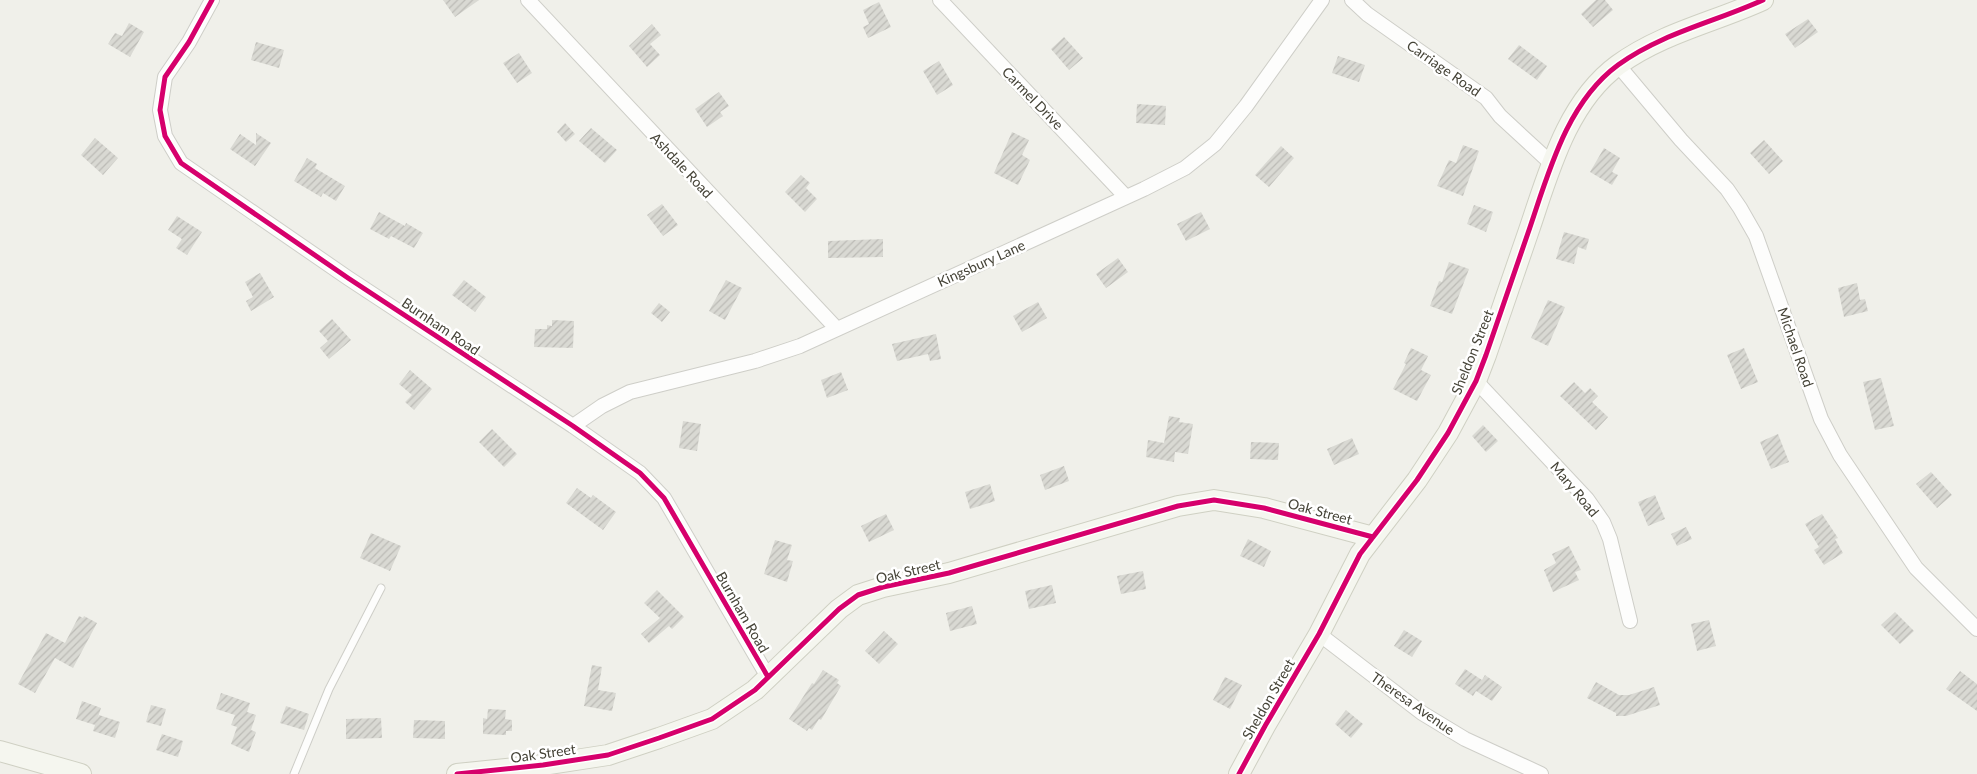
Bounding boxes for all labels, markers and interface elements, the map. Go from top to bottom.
street label: Carriage Road [1404,36,1484,100]
street label: Carmel Drive [999,63,1067,133]
street label: Ashdale Road [647,129,717,201]
street label: Kingsbury Lane [934,236,1028,290]
street label: Burnham Road [399,294,483,358]
street label: Michael Road [1774,305,1818,389]
street label: Sheldon Street [1447,307,1497,397]
street label: Mary Road [1547,458,1603,520]
street label: Oak Street [1286,494,1354,528]
street label: Oak Street [874,555,942,587]
street label: Burnham Road [713,569,773,655]
street label: Sheldon Street [1238,656,1298,742]
street label: Theresa Avenue [1368,668,1458,738]
street label: Oak Street [509,740,577,766]

